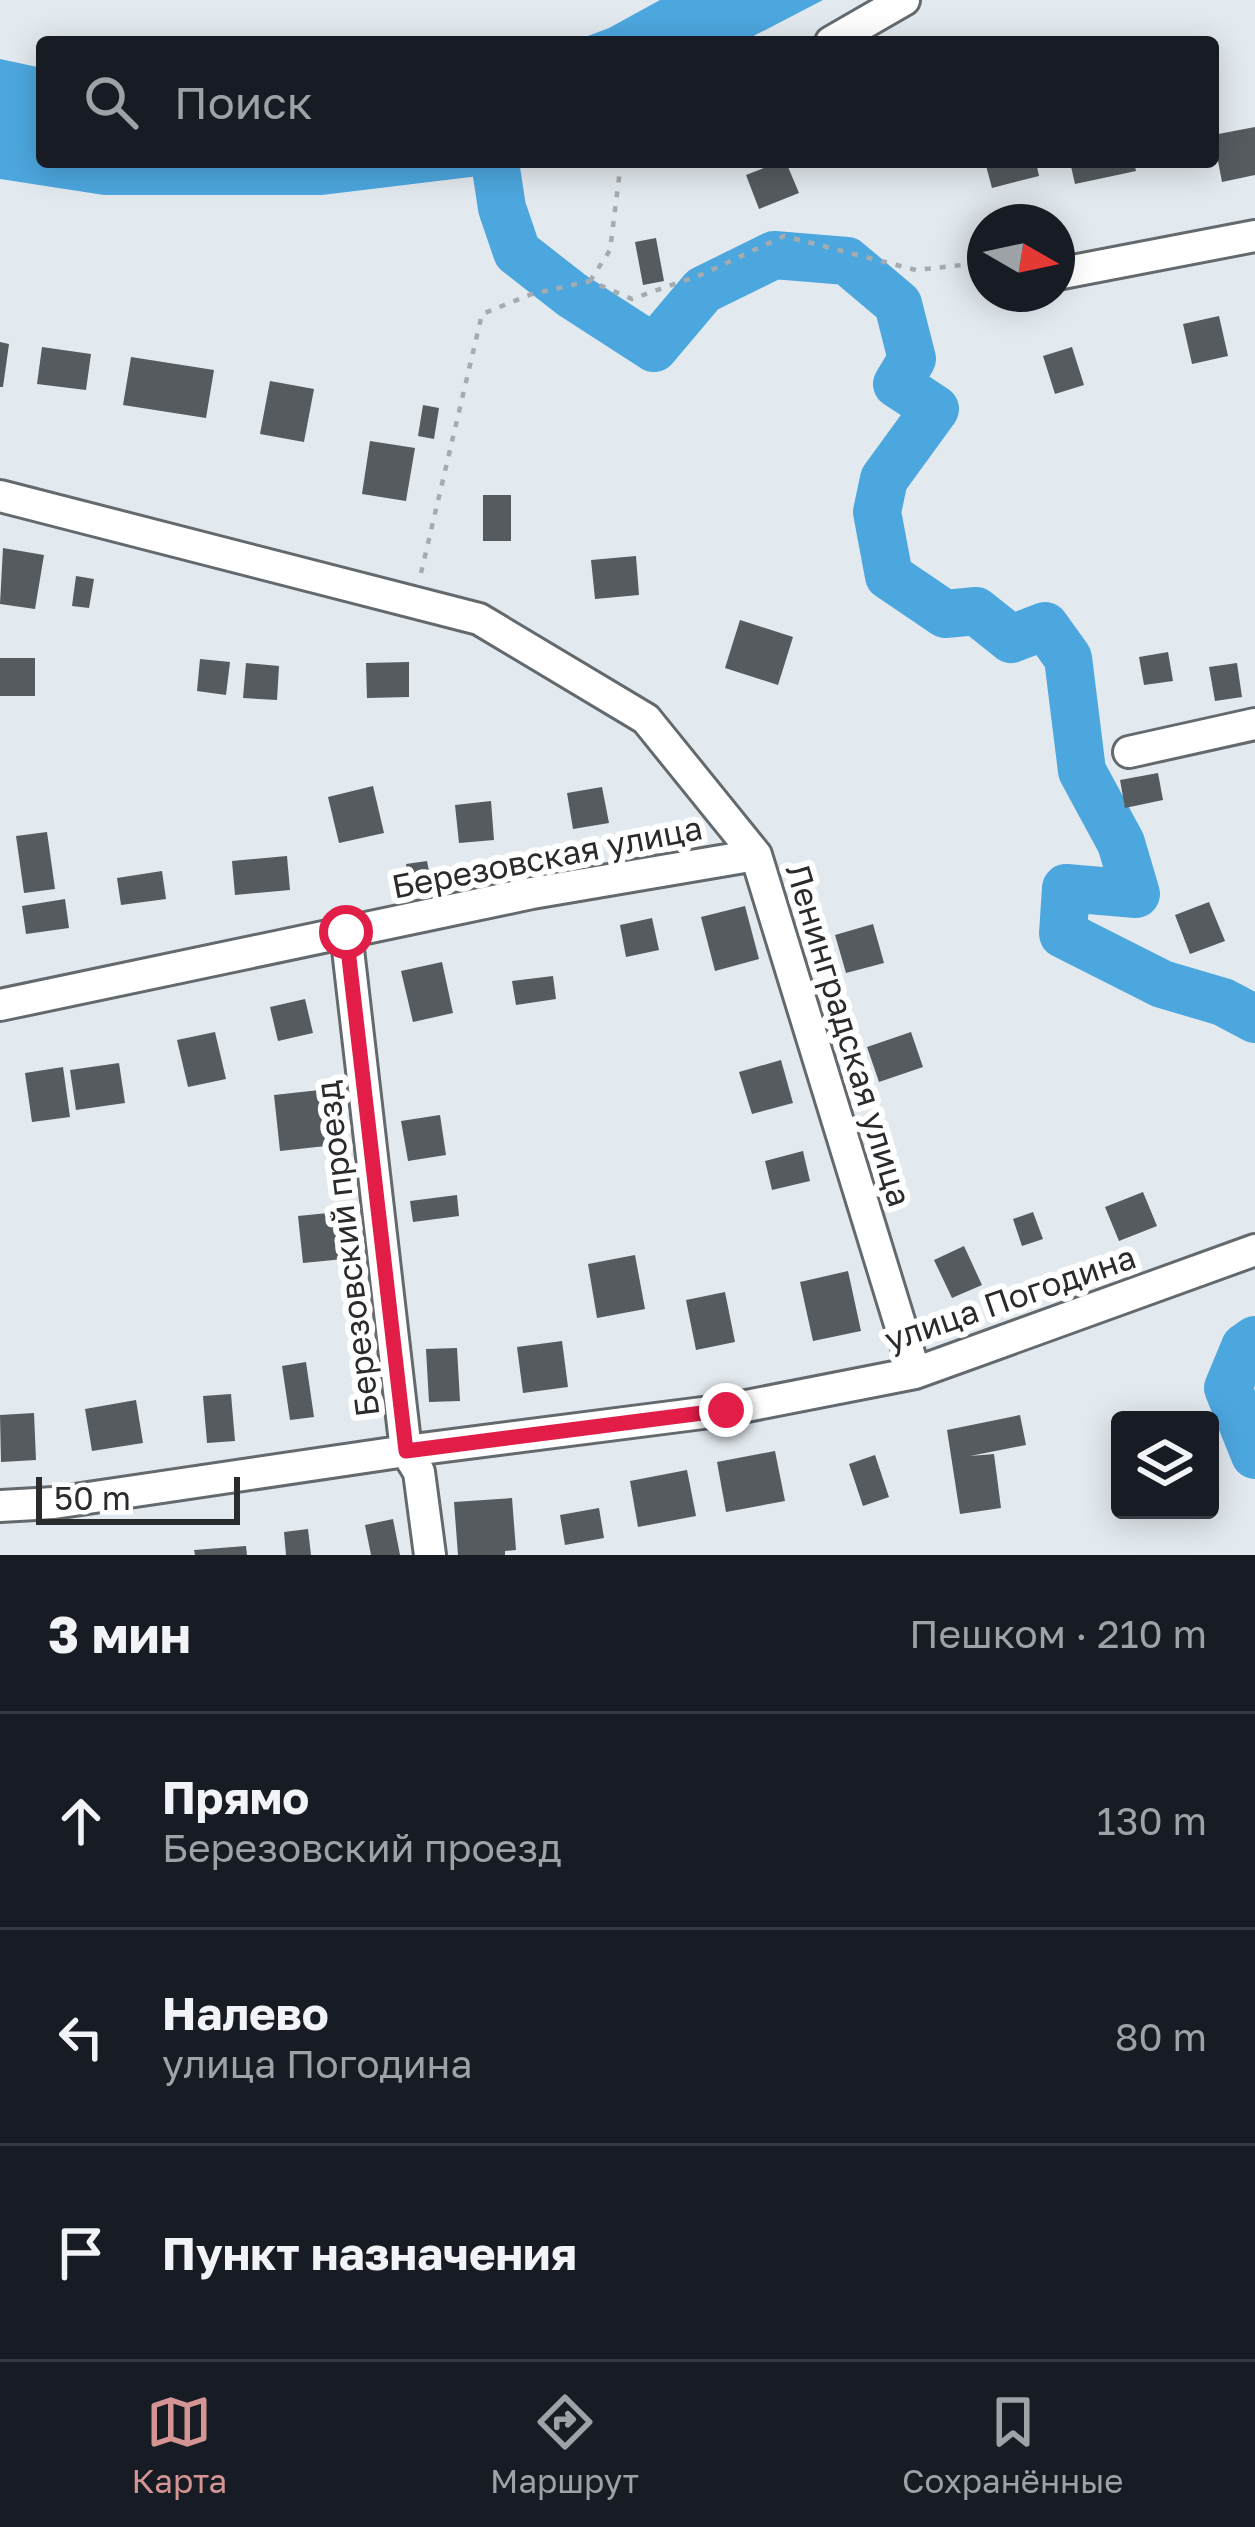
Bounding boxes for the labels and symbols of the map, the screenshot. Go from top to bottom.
north arrow [967,204,1075,312]
street label: Березовская улица [388,807,705,906]
street label: Ленинградская улица [779,859,920,1211]
route start [319,905,373,959]
street label: Березовский проезд [307,1079,386,1419]
street label: улица Погодина [879,1236,1140,1359]
route end [699,1383,753,1437]
scale bar [36,1471,240,1524]

